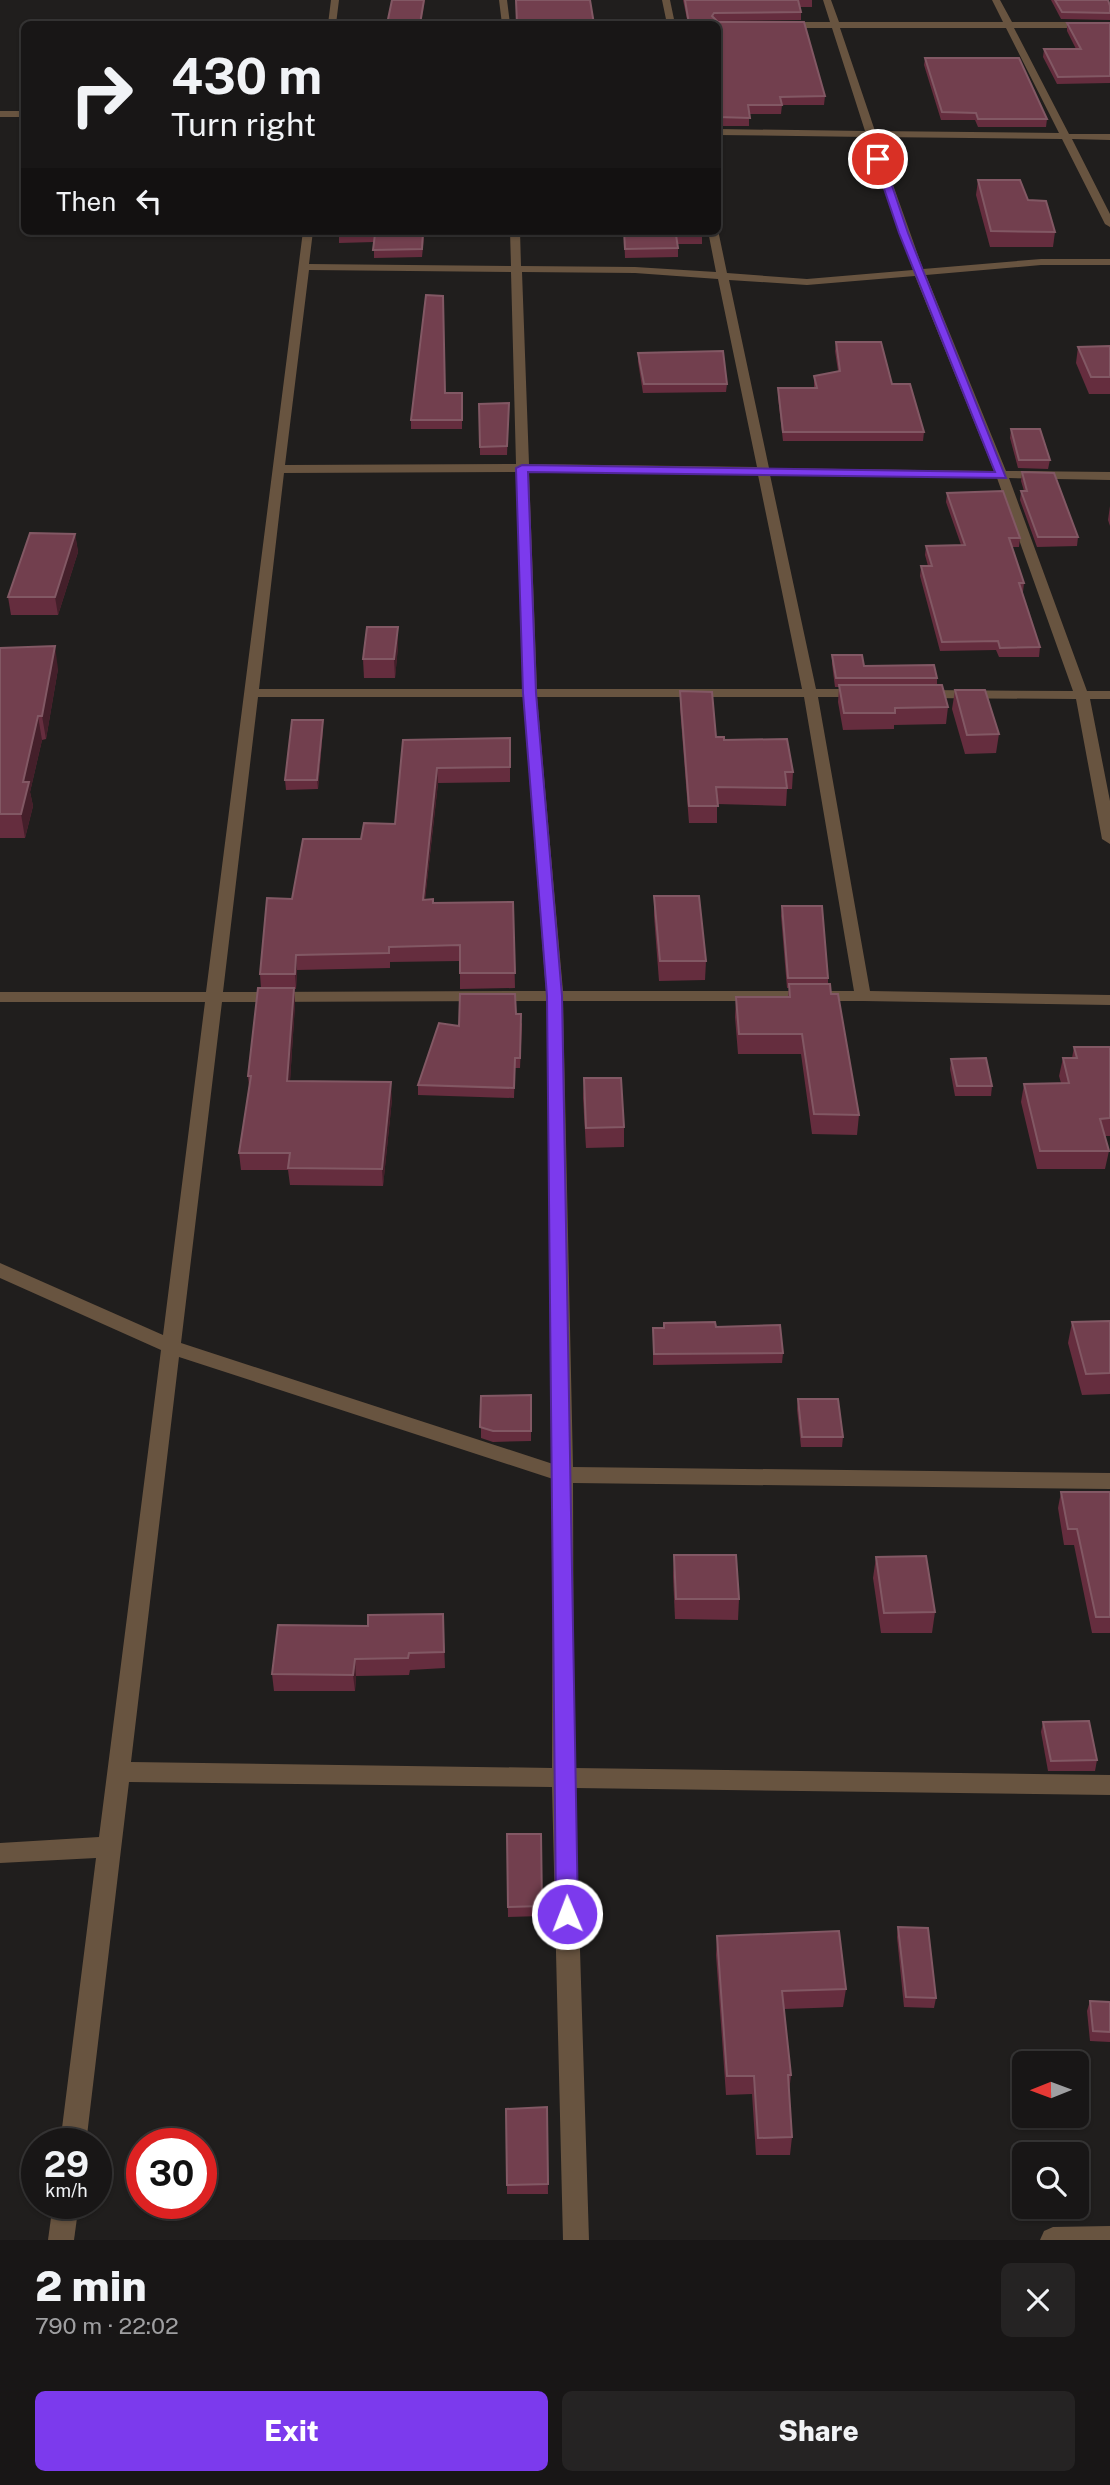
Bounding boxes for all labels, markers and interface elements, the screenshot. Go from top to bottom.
text: 430 m [171,47,322,105]
icon: right [56,49,147,140]
text: Turn right [171,106,316,143]
pin [848,129,908,189]
icon: arrive [859,140,897,178]
icon: left [130,182,168,220]
text: Then [56,186,116,217]
position arrow [530,1877,604,1951]
north arrow [1012,2051,1088,2128]
map controls [1012,2051,1089,2219]
speed limit sign: 30 [126,2128,217,2219]
button: search [1012,2142,1089,2219]
text: 29 [44,2144,89,2185]
text: km/h [45,2180,88,2201]
text: 2 min [35,2261,147,2310]
button: close [1001,2263,1075,2337]
text: 790 m · 22:02 [35,2312,179,2339]
button: Exit [35,2391,548,2471]
button: Share [562,2391,1075,2471]

